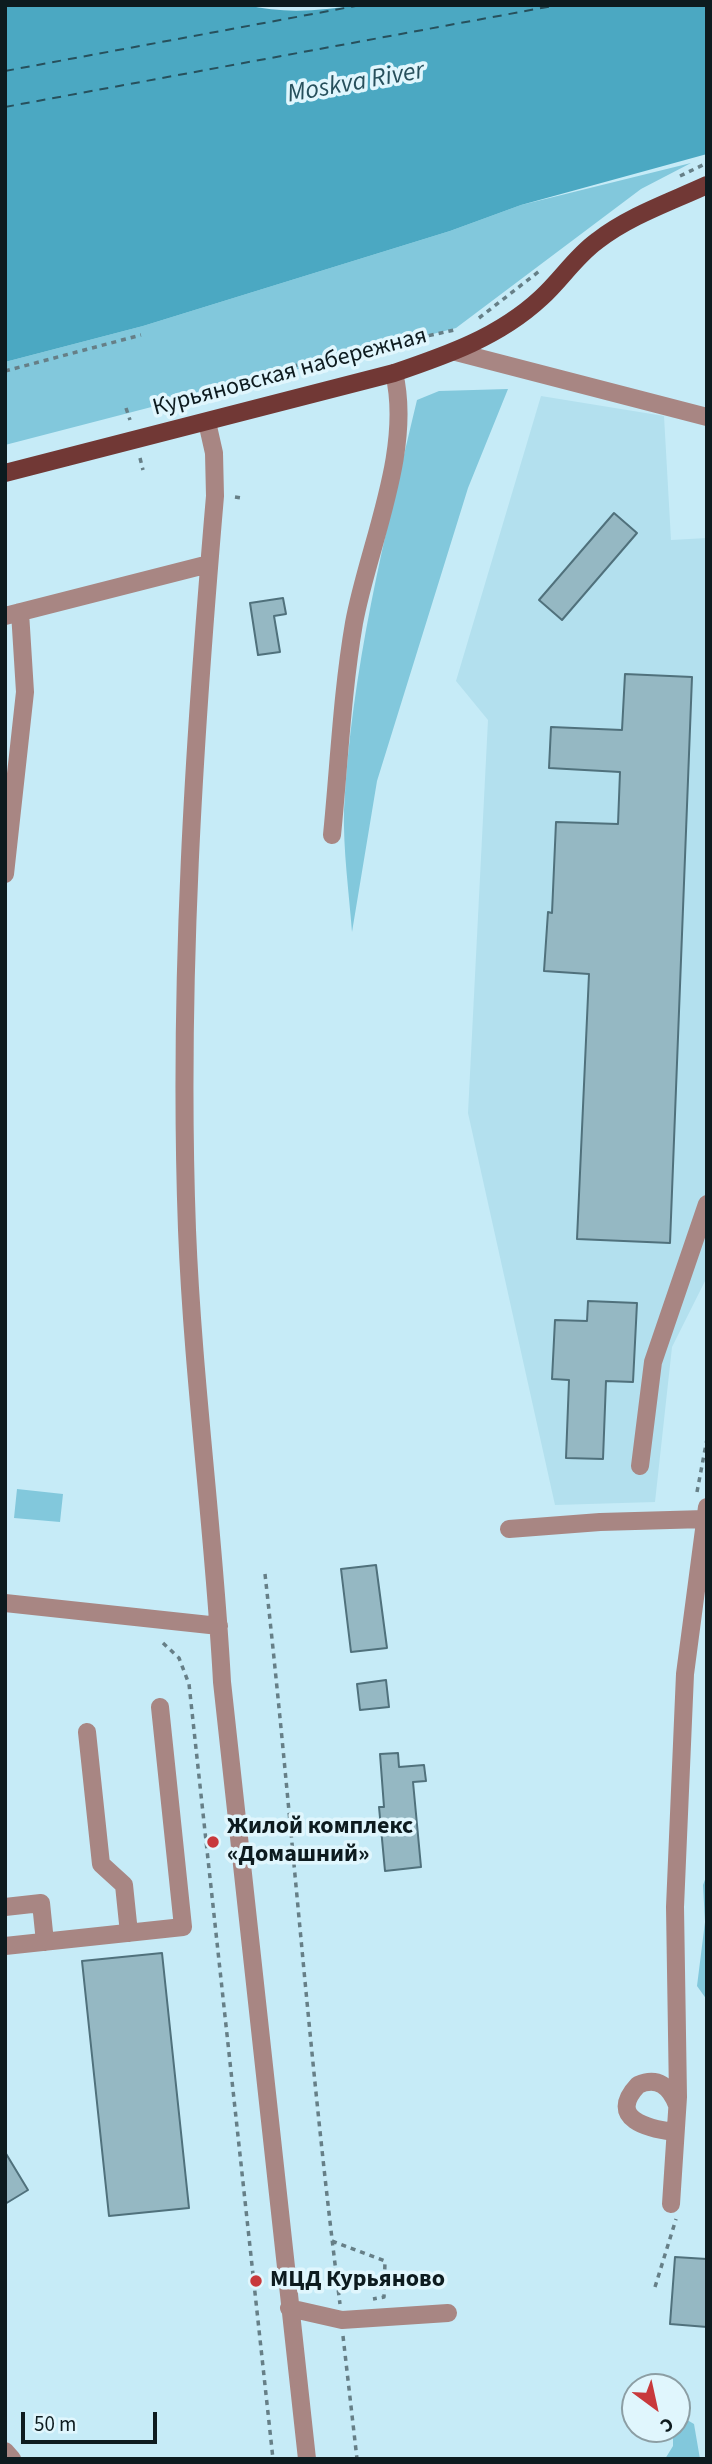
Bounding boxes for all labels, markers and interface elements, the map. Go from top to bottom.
water label: Moskva River [285,57,427,111]
street label: Курьяновская набережная [150,323,430,423]
place label: Жилой комплекс «Домашний» [227,1814,413,1870]
marker: Жилой комплекс «Домашний» [205,1834,221,1850]
place label: МЦД Курьяново [270,2267,445,2295]
marker: МЦД Курьяново [248,2273,264,2289]
north arrow [621,2373,691,2443]
scale bar [24,2398,161,2442]
text: 50 m [34,2409,76,2439]
text: С [655,2410,679,2439]

